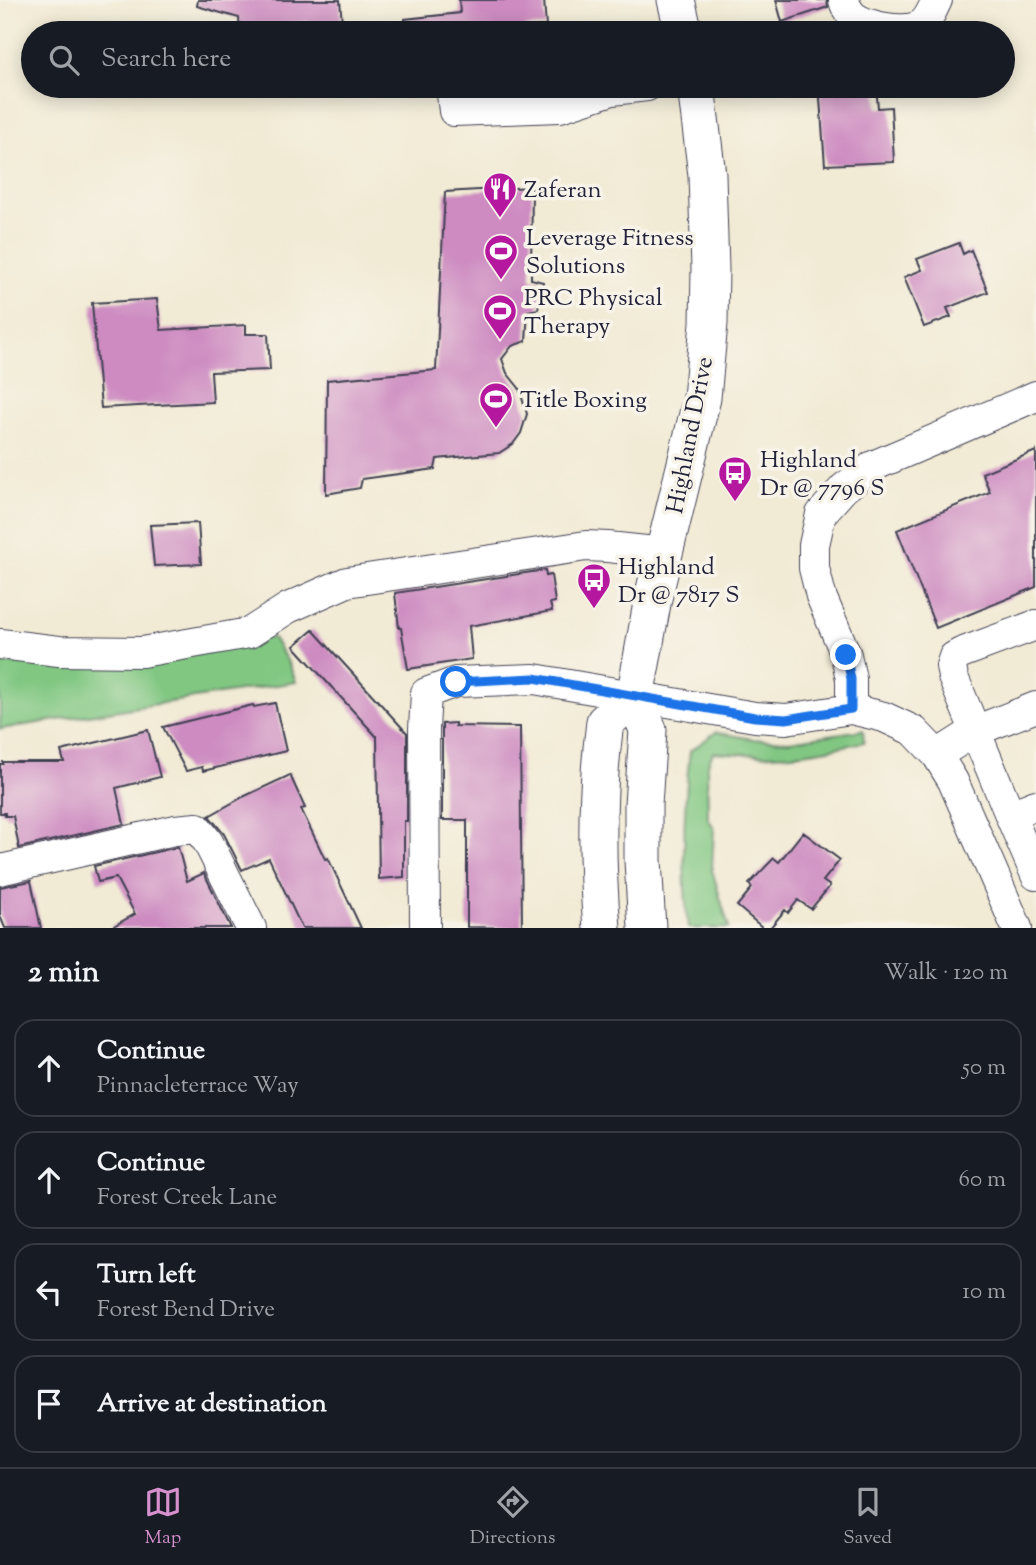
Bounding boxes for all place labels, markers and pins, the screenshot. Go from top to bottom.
restaurant icon: Zaferan [481,170,519,219]
place label: Zaferan [524,174,602,208]
place label: Leverage Fitness Solutions [526,222,694,284]
sports icon: Leverage Fitness Solutions [482,232,520,281]
place label: PRC Physical Therapy [524,282,663,344]
sports icon: PRC Physical Therapy [481,292,519,341]
sports icon: Title Boxing [477,380,515,429]
place label: Title Boxing [520,384,647,418]
place label: Highland Dr @ 7796 S [760,444,885,506]
bus stop icon: Highland Dr @ 7796 S [716,454,754,503]
place label: Highland Dr @ 7817 S [618,551,740,613]
bus stop icon: Highland Dr @ 7817 S [575,561,613,610]

